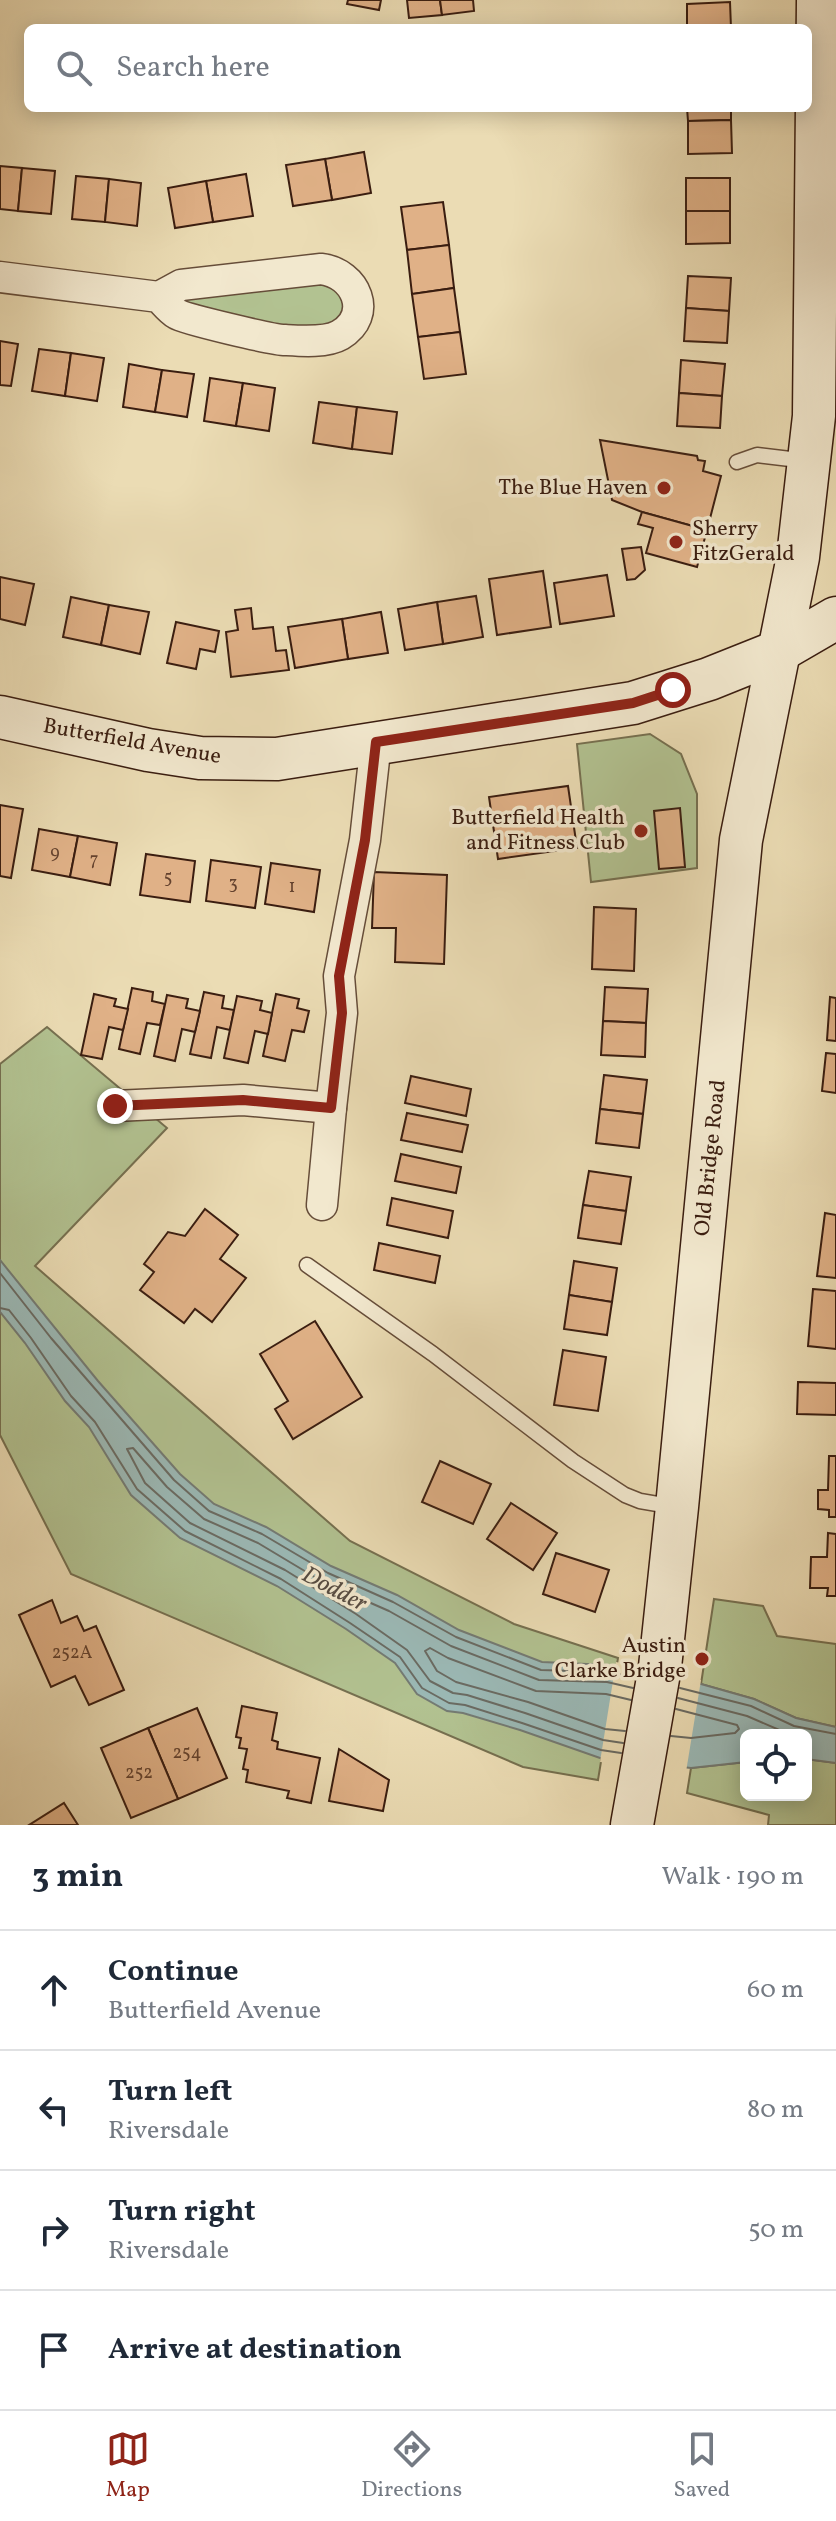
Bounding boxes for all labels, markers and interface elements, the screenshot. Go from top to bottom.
search box [24,24,812,112]
icon: search [52,46,96,90]
text: Search here [116,47,270,89]
place label: The Blue Haven [498,473,648,504]
marker: The Blue Haven [655,479,673,497]
place label: Sherry FitzGerald [692,514,795,570]
marker: Sherry FitzGerald [667,533,685,551]
route start [655,672,691,708]
street label: Butterfield Avenue [41,711,223,773]
place label: Butterfield Health and Fitness Club [451,803,625,859]
marker: Butterfield Health and Fitness Club [632,822,650,840]
house number: 9 [50,841,60,866]
house number: 7 [90,848,98,873]
house number: 5 [164,866,172,891]
house number: 3 [228,872,238,897]
house number: 1 [289,875,295,900]
street label: Old Bridge Road [687,1078,735,1238]
route end [97,1088,133,1124]
water label: Dodder [295,1559,374,1622]
place label: Austin Clarke Bridge [555,1631,686,1687]
house number: 252A [52,1641,93,1666]
marker: Austin Clarke Bridge [693,1650,711,1668]
map controls [740,1729,812,1801]
button: locate [740,1729,812,1801]
house number: 254 [172,1741,202,1766]
house number: 252 [125,1761,153,1786]
text: 3 min [32,1854,123,1901]
text: Walk · 190 m [661,1859,804,1895]
text: Continue [108,1951,239,1993]
icon: ahead [32,1968,76,2012]
text: 60 m [747,1972,804,2008]
text: Butterfield Avenue [108,1993,321,2029]
text: Turn left [108,2071,232,2113]
icon: left [32,2088,76,2132]
text: 80 m [747,2092,804,2128]
text: Riversdale [108,2113,229,2149]
text: Turn right [108,2191,256,2233]
icon: right [32,2208,76,2252]
text: 50 m [748,2212,804,2248]
text: Riversdale [108,2233,229,2269]
icon: arrive [32,2328,76,2372]
text: Arrive at destination [108,2329,402,2371]
tab: Map [106,2427,150,2506]
tab: Directions [361,2427,462,2506]
tab: Saved [674,2427,730,2506]

